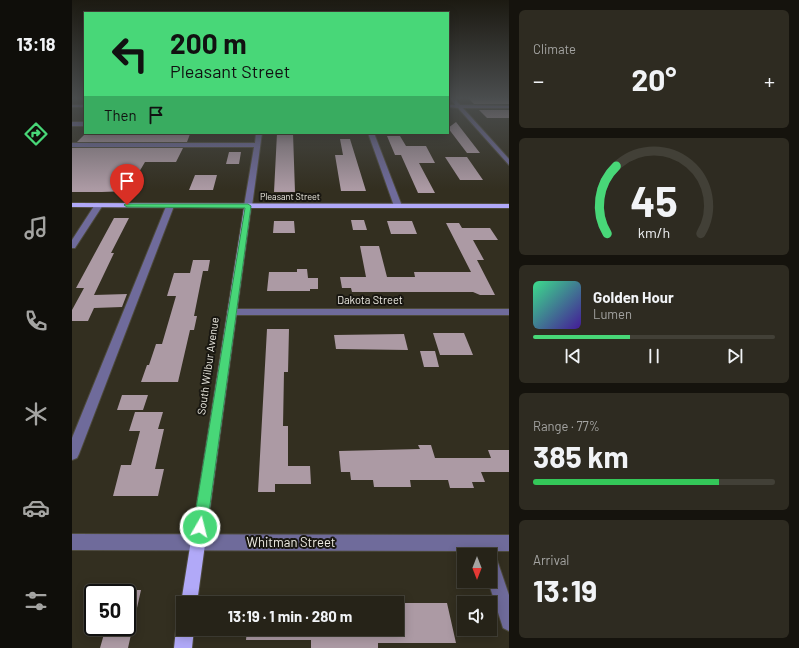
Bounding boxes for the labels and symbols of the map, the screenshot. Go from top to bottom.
pin [110,164,144,205]
street label: Pleasant Street [260,191,320,202]
street label: Dakota Street [337,293,403,306]
street label: South Wilbur Avenue [194,316,221,416]
position arrow [179,506,221,548]
street label: Whitman Street [247,534,335,550]
north arrow [457,548,497,588]
speed limit sign: 50 [84,584,136,636]

